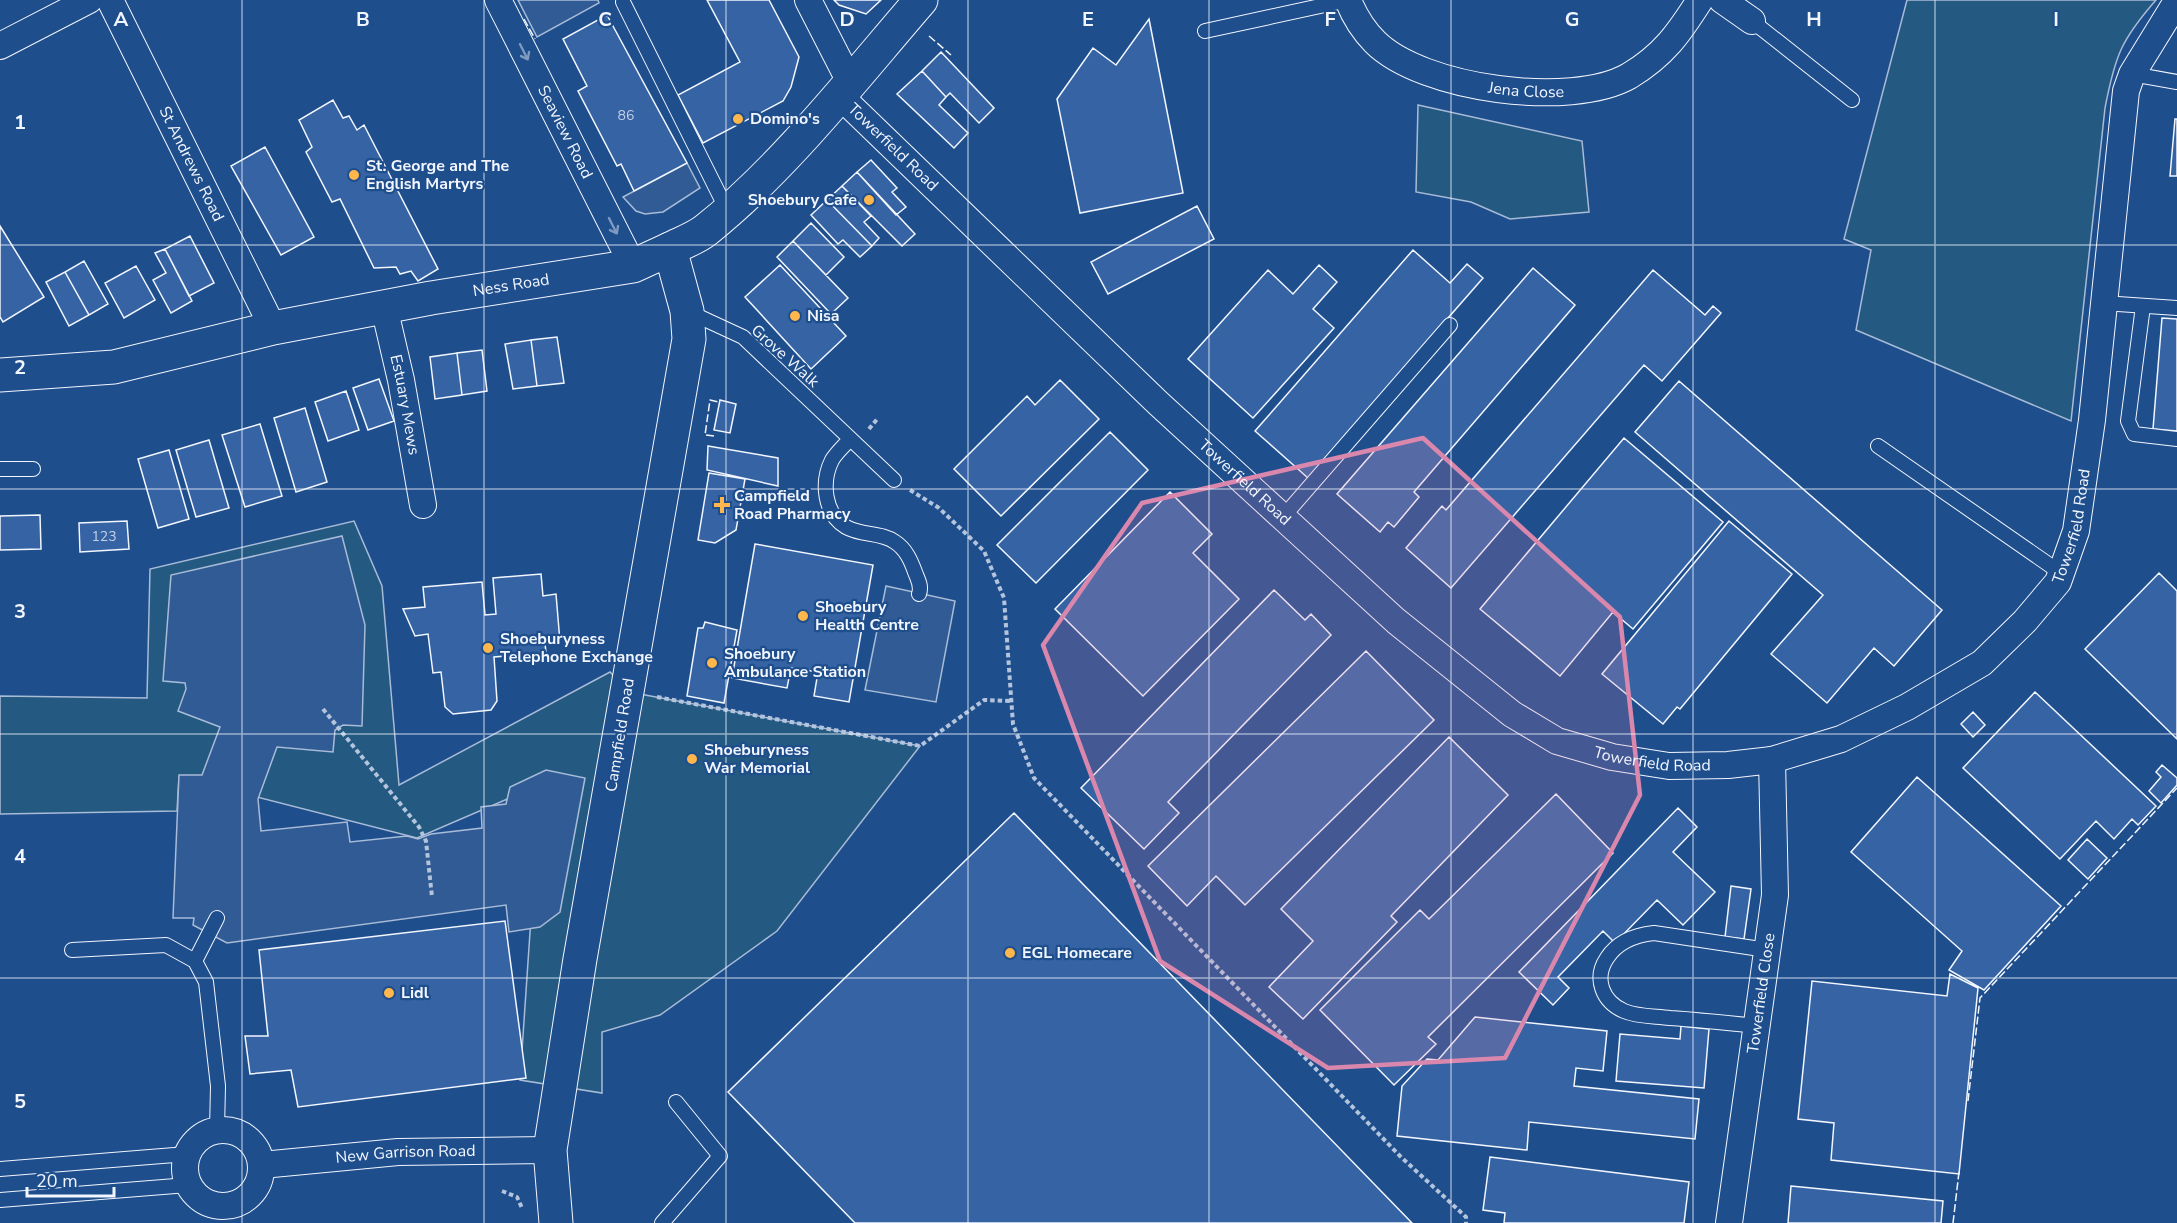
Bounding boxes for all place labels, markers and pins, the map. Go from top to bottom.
place label: Domino's [750,108,820,130]
marker: Domino's [731,112,745,126]
place label: St. George and The English Martyrs [366,155,510,195]
marker: St. George and The English Martyrs [347,168,361,182]
place label: Shoebury Cafe [748,189,857,211]
marker: Shoebury Cafe [862,193,876,207]
place label: Nisa [807,305,840,327]
marker: Nisa [788,309,802,323]
place label: Campfield Road Pharmacy [734,485,851,525]
marker: Campfield Road Pharmacy [715,498,729,512]
place label: Shoebury Health Centre [815,596,919,636]
marker: Shoebury Health Centre [796,609,810,623]
place label: Shoeburyness Telephone Exchange [500,628,653,668]
marker: Shoeburyness Telephone Exchange [481,641,495,655]
place label: Shoebury Ambulance Station [724,643,866,683]
marker: Shoebury Ambulance Station [705,656,719,670]
place label: Shoeburyness War Memorial [704,739,810,779]
marker: Shoeburyness War Memorial [685,752,699,766]
place label: EGL Homecare [1022,942,1132,964]
marker: EGL Homecare [1003,946,1017,960]
place label: Lidl [401,982,429,1004]
marker: Lidl [382,986,396,1000]

